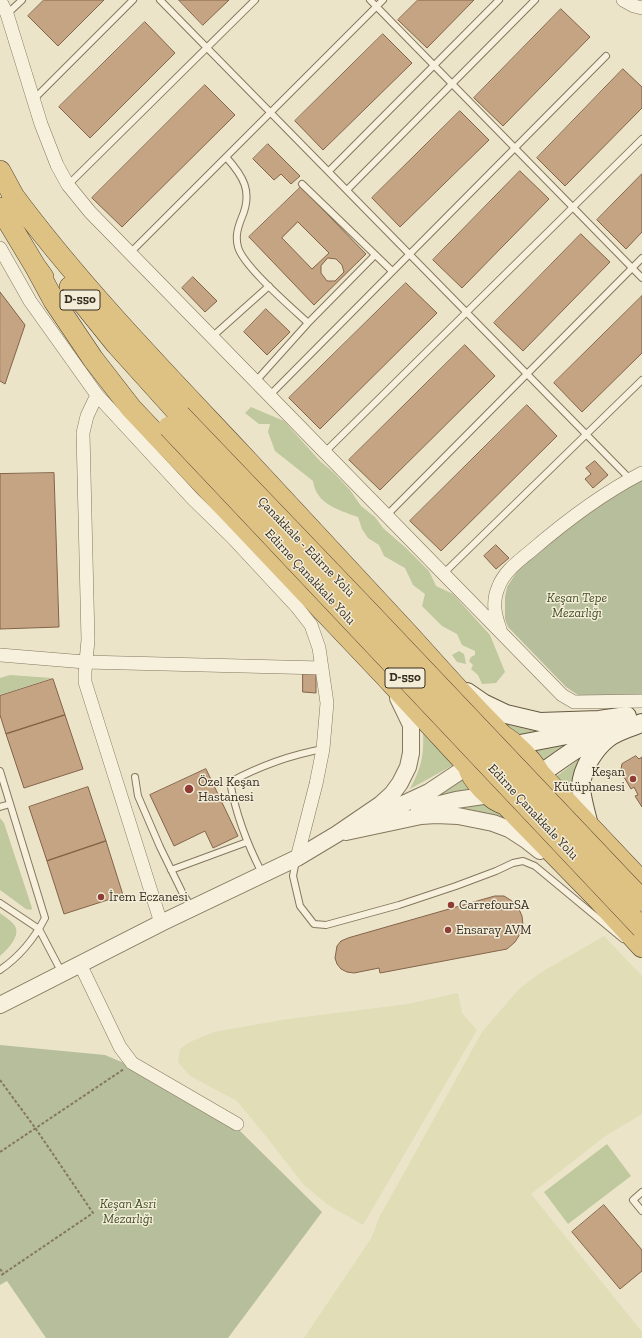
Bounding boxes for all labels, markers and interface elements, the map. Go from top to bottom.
road number: D-550 [60,290,100,310]
street label: Çanakkale - Edirne Yolu [254,494,358,600]
street label: Edirne Çanakkale Yolu [261,526,359,628]
park label: Keşan Tepe Mezarlığı [547,590,607,621]
road number: D-550 [385,668,425,688]
street label: Edirne Çanakkale Yolu [484,761,582,863]
place label: Keşan Kütüphanesi [554,764,625,795]
place label: Özel Keşan Hastanesi [198,774,260,805]
marker: Keşan Kütüphanesi [628,774,638,784]
marker: Özel Keşan Hastanesi [183,783,195,795]
place label: İrem Eczanesi [109,889,188,905]
marker: İrem Eczanesi [96,892,106,902]
place label: CarrefourSA [459,897,529,913]
marker: CarrefourSA [446,900,456,910]
place label: Ensaray AVM [456,922,532,938]
marker: Ensaray AVM [443,925,453,935]
park label: Keşan Asri Mezarlığı [100,1196,156,1227]

